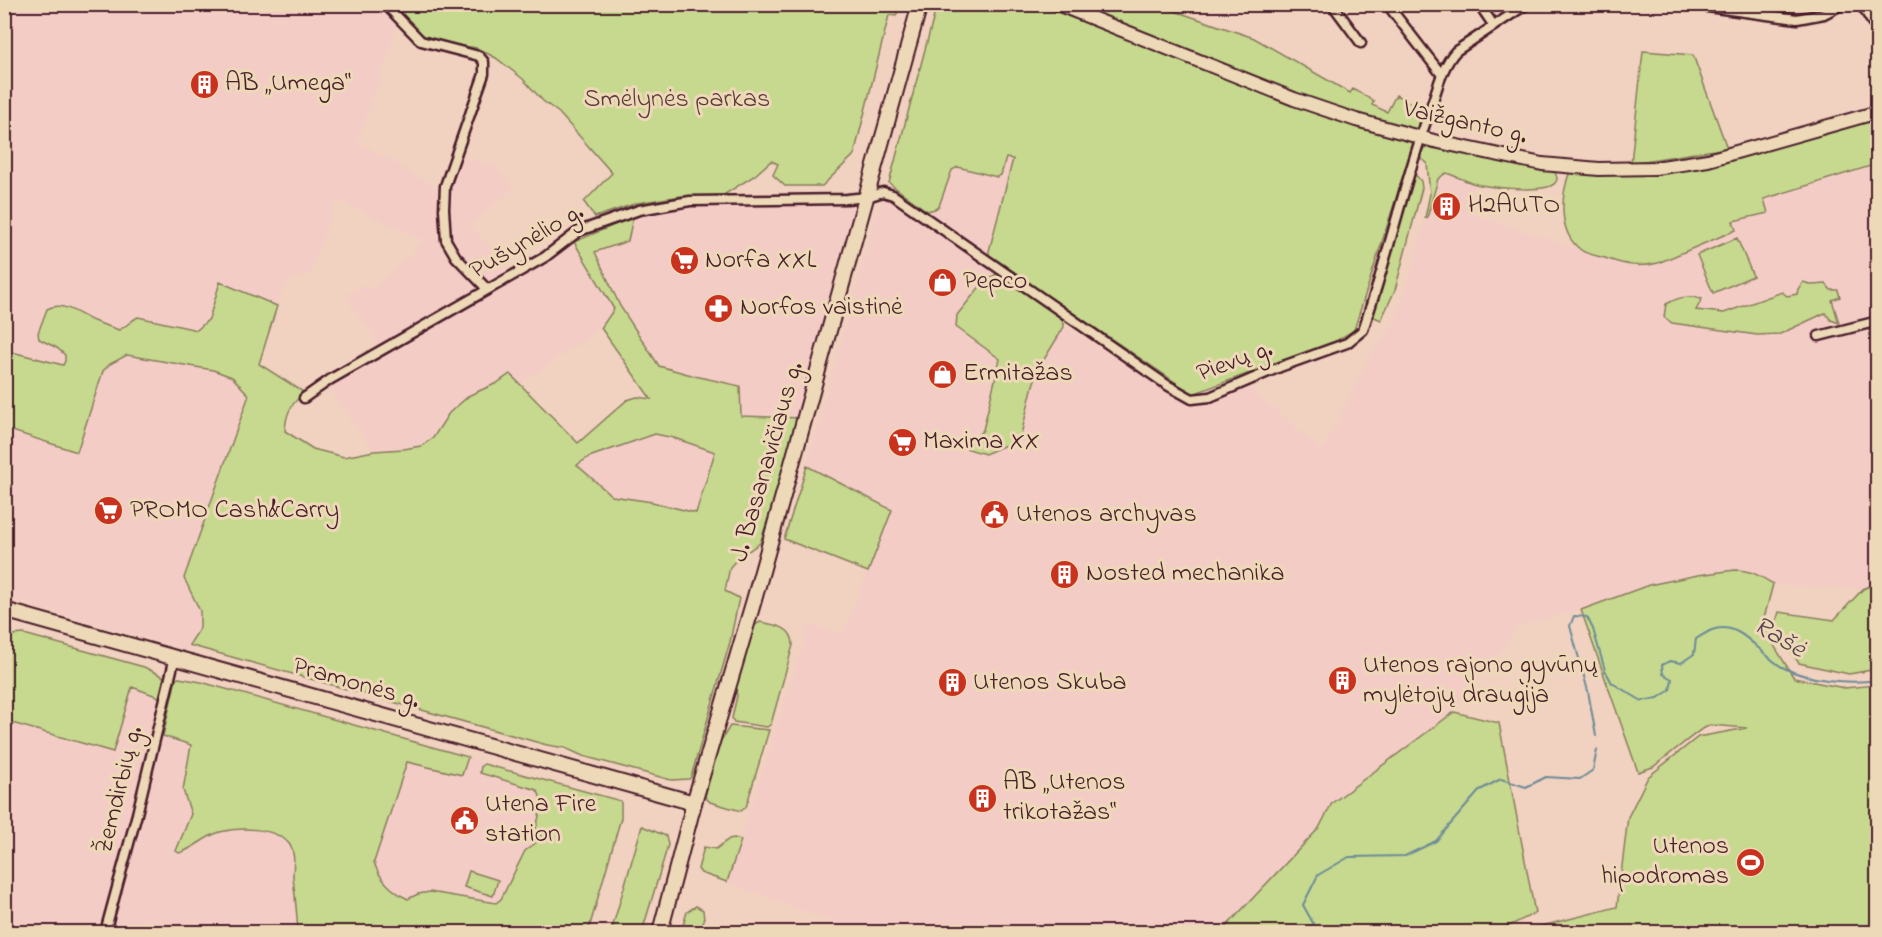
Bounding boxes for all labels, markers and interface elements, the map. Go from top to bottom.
place label: AB „Umega“ [225,65,351,103]
building icon: AB „Umega“ [188,68,220,100]
park label: Smėlynės parkas [584,81,770,119]
street label: Vaižganto g. [1398,90,1531,156]
place label: H2AUTO [1468,187,1560,225]
building icon: H2AUTO [1431,190,1463,222]
street label: Pušynėlio g. [463,194,591,290]
place label: Norfa XXL [705,242,817,280]
supermarket icon: Norfa XXL [668,245,700,277]
place label: Pepco [963,263,1027,301]
shop icon: Pepco [926,266,958,298]
place label: Norfos vaistinė [740,289,903,327]
pharmacy icon: Norfos vaistinė [703,292,735,324]
street label: Pievų g. [1192,331,1278,393]
place label: Ermitažas [963,355,1073,393]
street label: J. Basanavičiaus g. [721,357,815,567]
shop icon: Ermitažas [926,358,958,390]
place label: Maxima XX [923,423,1040,461]
supermarket icon: Maxima XX [886,426,918,458]
place label: PROMO Cash&Carry [130,492,339,530]
supermarket icon: PROMO Cash&Carry [93,495,125,527]
place label: Utenos archyvas [1016,496,1197,534]
public building icon: Utenos archyvas [979,499,1011,531]
place label: Nosted mechanika [1086,555,1284,593]
building icon: Nosted mechanika [1049,558,1081,590]
water label: Rašė [1745,607,1814,670]
place label: Utenos rajono gyvūnų mylėtojų draugija [1363,647,1598,715]
street label: Pramonės g. [288,648,424,720]
place label: Utenos Skuba [973,664,1127,702]
building icon: Utenos rajono gyvūnų mylėtojų draugija [1326,665,1358,697]
building icon: Utenos Skuba [936,667,968,699]
street label: Žemdirbių g. [86,722,154,858]
place label: AB „Utenos trikotažas“ [1003,764,1126,832]
building icon: AB „Utenos trikotažas“ [966,782,998,814]
place label: Utena Fire station [485,786,597,854]
public building icon: Utena Fire station [448,804,480,836]
place label: Utenos hipodromas [1601,828,1729,896]
sports icon: Utenos hipodromas [1734,846,1766,878]

